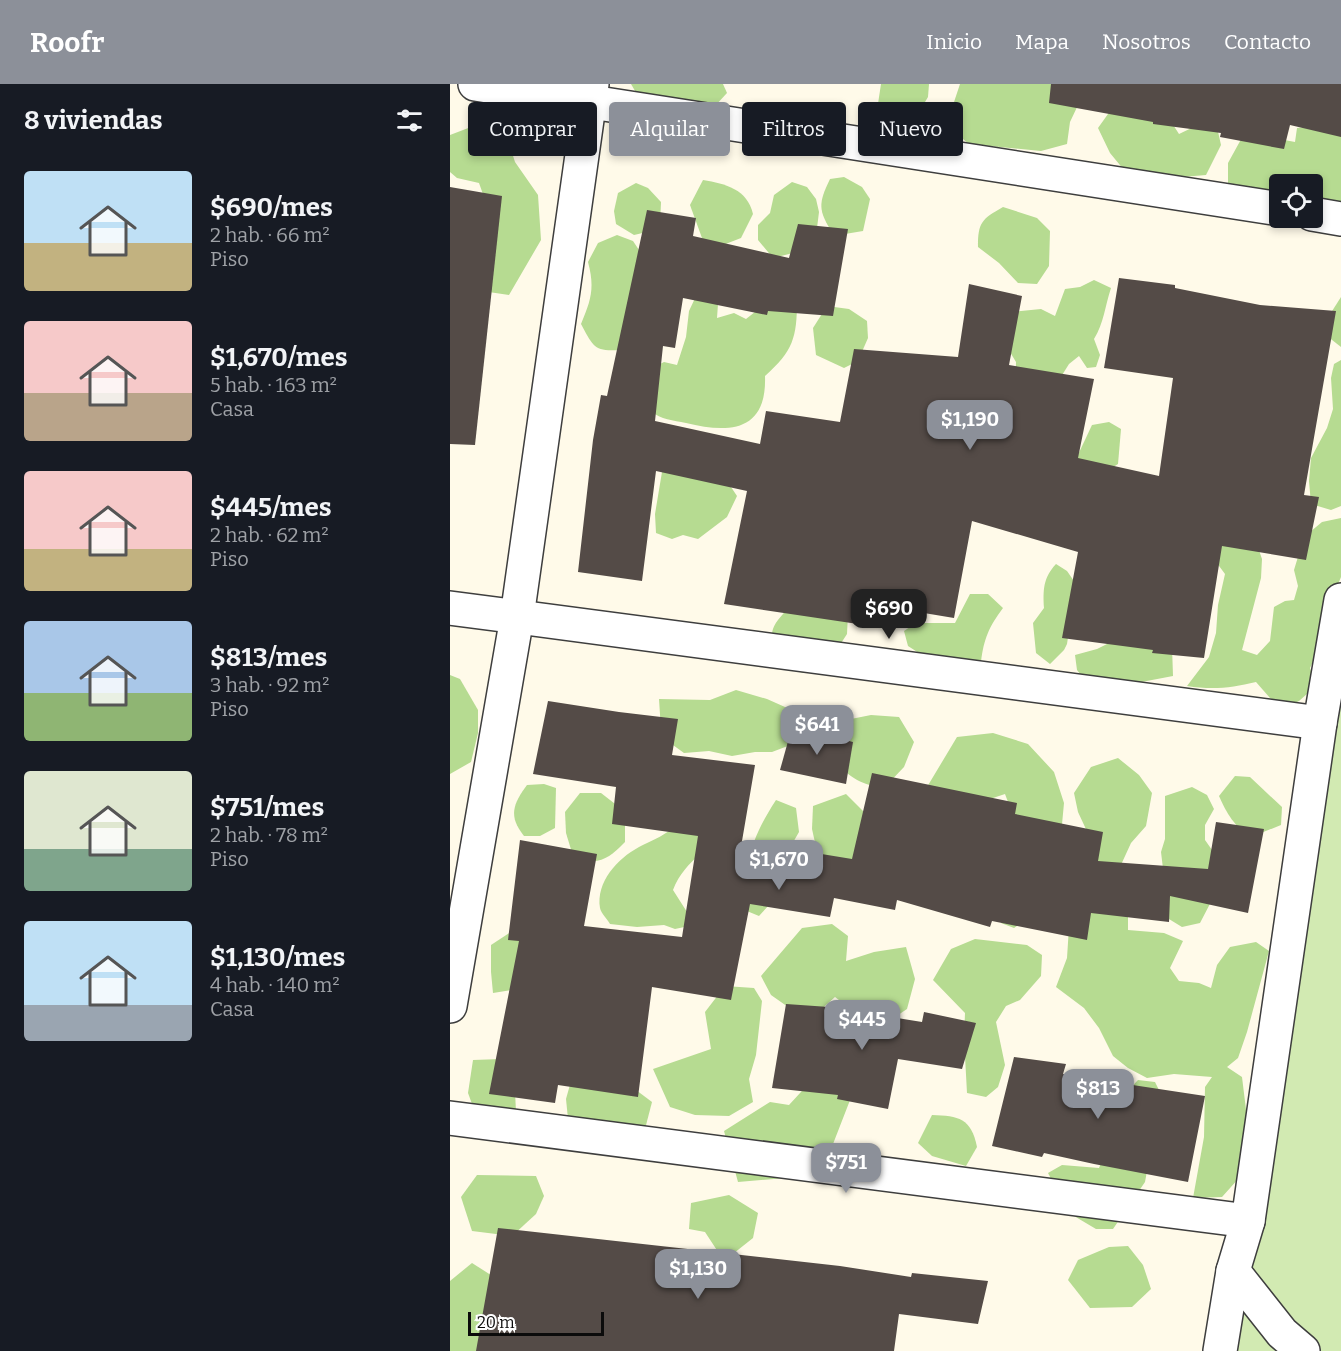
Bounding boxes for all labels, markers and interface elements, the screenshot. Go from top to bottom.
text: Roofr [30,26,104,59]
text: Inicio [926,29,982,55]
text: Mapa [1015,29,1069,55]
text: Nosotros [1102,29,1191,55]
text: Contacto [1224,29,1311,55]
chip: Comprar [468,102,597,156]
chip: Alquilar [609,102,730,156]
chip: Filtros [742,102,846,156]
chip: Nuevo [858,102,963,156]
icon: filters [393,104,426,137]
text: 8 viviendas [24,105,163,136]
map controls [1269,174,1323,228]
button: locate [1269,174,1323,228]
text: $690/mes [210,192,333,223]
icon: home [72,195,144,267]
text: 2 hab. · 66 m² [210,223,330,247]
text: Piso [210,247,249,271]
text: $1,670/mes [210,342,348,373]
icon: home [72,345,144,417]
text: 5 hab. · 163 m² [210,373,337,397]
text: Casa [210,397,254,421]
pin: $1,190 [921,400,1019,451]
text: $1,190 [941,407,999,431]
text: $445/mes [210,492,332,523]
icon: home [72,495,144,567]
text: 2 hab. · 62 m² [210,523,329,547]
text: Piso [210,547,249,571]
pin: $690 [853,589,925,640]
text: $690 [865,596,913,620]
text: $813/mes [210,642,327,673]
icon: home [72,645,144,717]
text: 3 hab. · 92 m² [210,673,329,697]
text: Piso [210,697,249,721]
pin: $641 [781,705,853,756]
text: $641 [795,712,839,736]
text: $751/mes [210,792,324,823]
icon: home [72,795,144,867]
text: 2 hab. · 78 m² [210,823,328,847]
pin: $1,670 [730,840,828,891]
text: Piso [210,847,249,871]
text: $1,670 [749,847,809,871]
text: $1,130/mes [210,942,345,973]
icon: home [72,945,144,1017]
text: 4 hab. · 140 m² [210,973,340,997]
text: Casa [210,997,254,1021]
pin: $445 [826,1000,898,1051]
text: $445 [838,1007,886,1031]
pin: $813 [1062,1069,1134,1120]
text: $813 [1076,1076,1120,1100]
pin: $751 [810,1143,882,1194]
text: $751 [825,1150,867,1174]
pin: $1,130 [649,1249,747,1300]
text: $1,130 [669,1256,727,1280]
scale bar [468,1309,604,1336]
text: 20 m [477,1313,514,1332]

